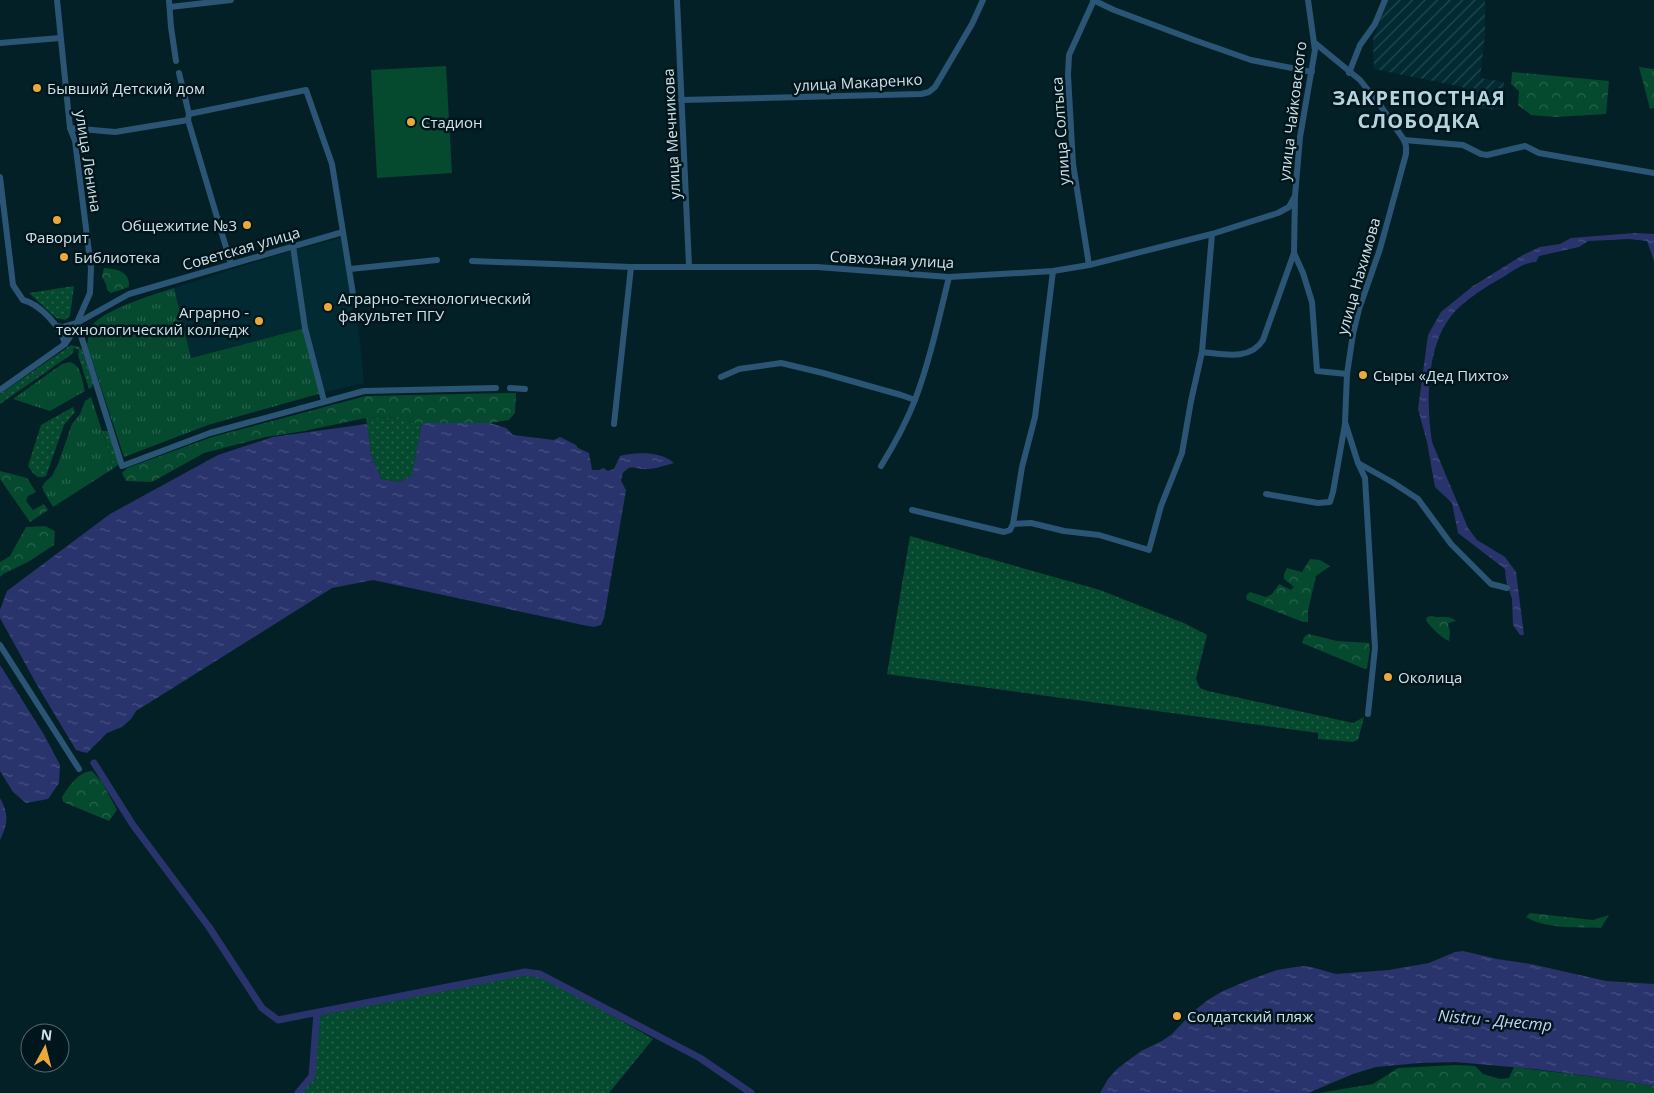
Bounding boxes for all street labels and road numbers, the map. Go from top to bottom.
street label: улица Чайковского [1274,40,1310,182]
street label: улица Мечникова [658,68,684,200]
street label: улица Макаренко [793,69,923,95]
street label: улица Солтыса [1046,76,1074,186]
street label: улица Ленина [71,109,107,213]
street label: улица Нахимова [1332,215,1384,337]
street label: Советская улица [180,222,302,274]
street label: Совхозная улица [829,246,955,272]

